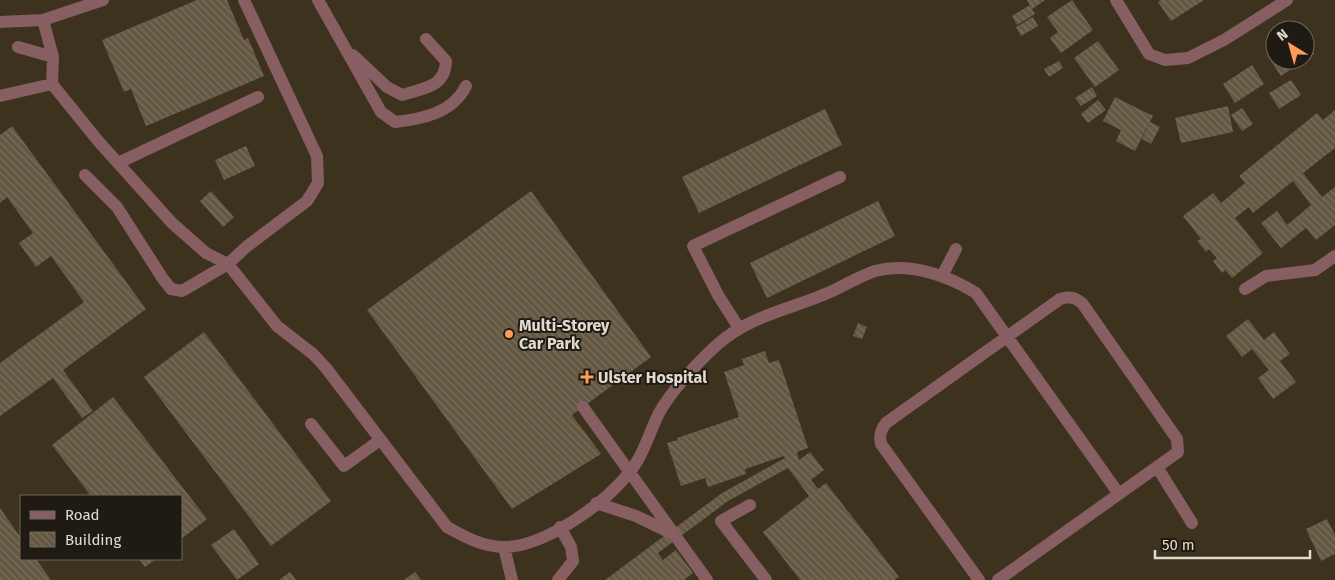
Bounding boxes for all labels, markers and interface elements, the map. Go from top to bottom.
north arrow [1265,20,1315,70]
text: N [1274,25,1291,45]
place label: Multi-Storey Car Park [519,316,610,353]
marker: Multi-Storey Car Park [503,328,515,340]
place label: Ulster Hospital [598,368,707,387]
marker: Ulster Hospital [580,370,594,384]
legend [20,495,182,560]
text: Road [65,506,100,524]
scale bar [1155,528,1310,560]
text: Building [65,531,121,549]
text: 50 m [1162,536,1195,554]

